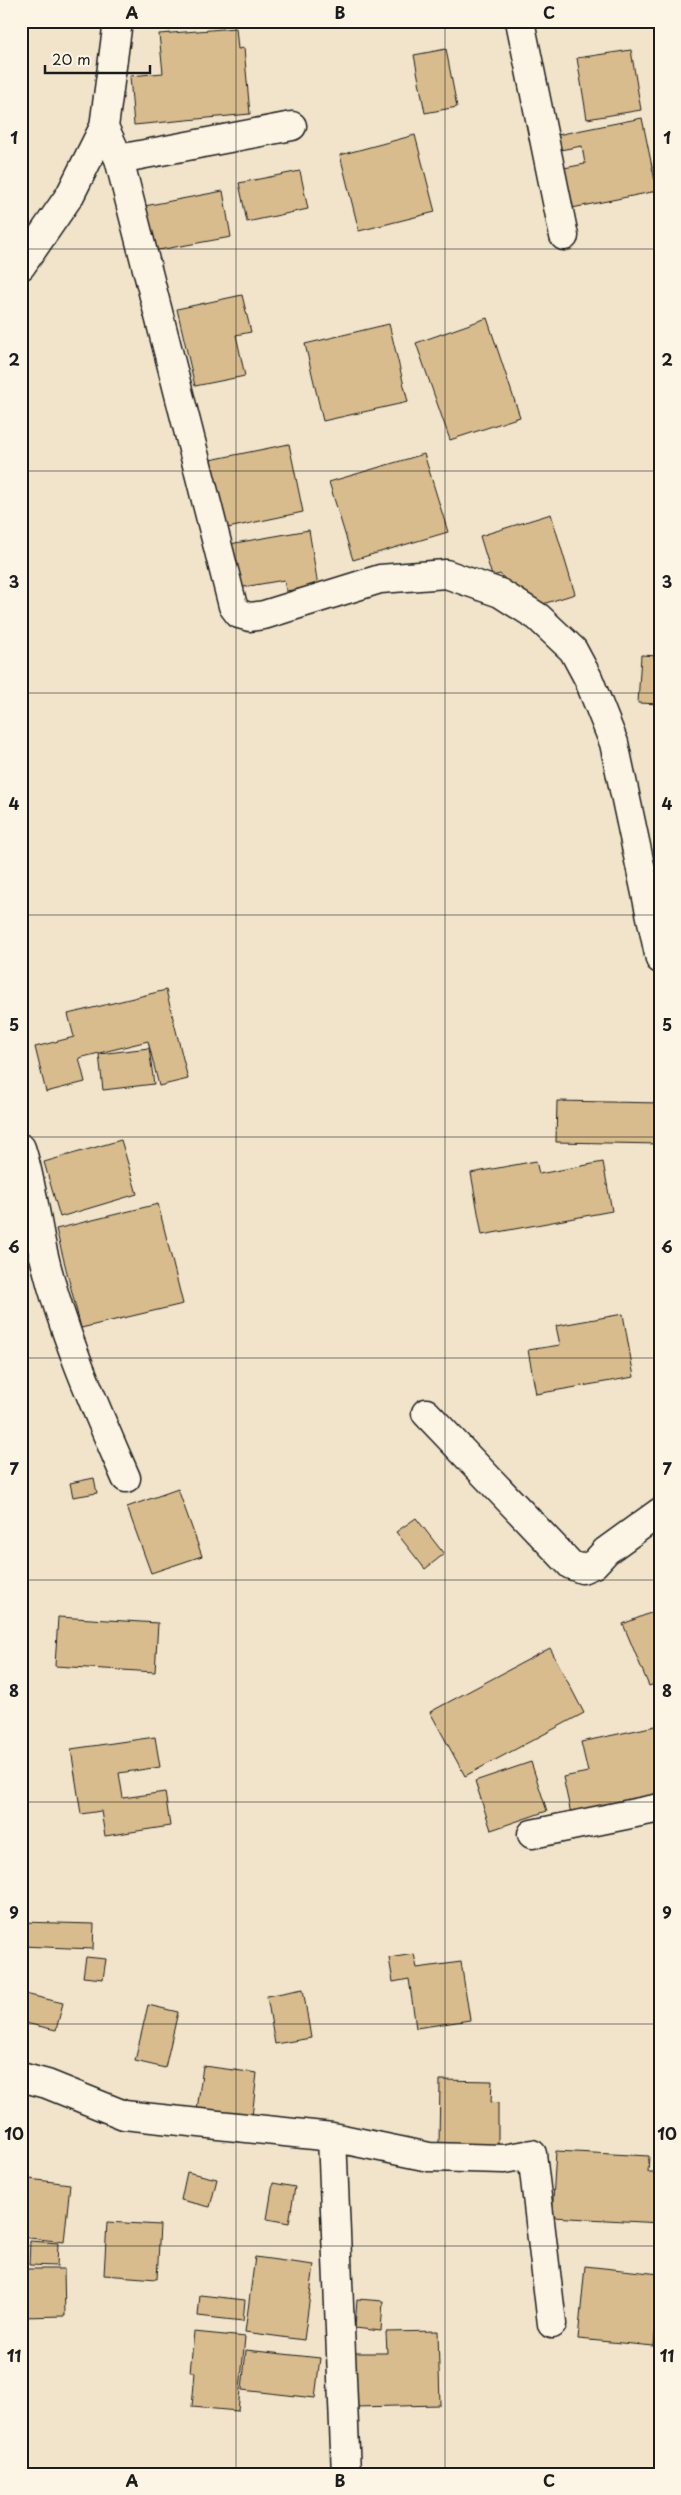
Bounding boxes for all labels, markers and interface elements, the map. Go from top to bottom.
text: A [126,0,139,24]
text: B [335,0,346,24]
text: C [543,0,555,24]
scale bar [45,42,150,74]
text: 20 m [52,47,91,70]
text: 1 [10,125,18,149]
text: 1 [663,125,671,149]
text: 2 [8,347,20,371]
text: 2 [661,347,673,371]
text: 3 [9,569,19,593]
text: 3 [662,569,672,593]
text: 4 [9,791,20,815]
text: 4 [662,791,673,815]
text: 5 [9,1012,19,1036]
text: 5 [662,1012,672,1036]
text: 6 [8,1234,20,1258]
text: 6 [661,1234,673,1258]
text: 7 [9,1456,19,1480]
text: 7 [662,1456,672,1480]
text: 8 [9,1678,19,1702]
text: 8 [662,1678,672,1702]
text: 9 [9,1900,19,1924]
text: 9 [662,1900,672,1924]
text: 10 [4,2121,24,2145]
text: 10 [657,2121,677,2145]
text: 11 [7,2343,21,2367]
text: 11 [660,2343,674,2367]
text: A [126,2468,139,2492]
text: B [335,2468,346,2492]
text: C [543,2468,555,2492]

